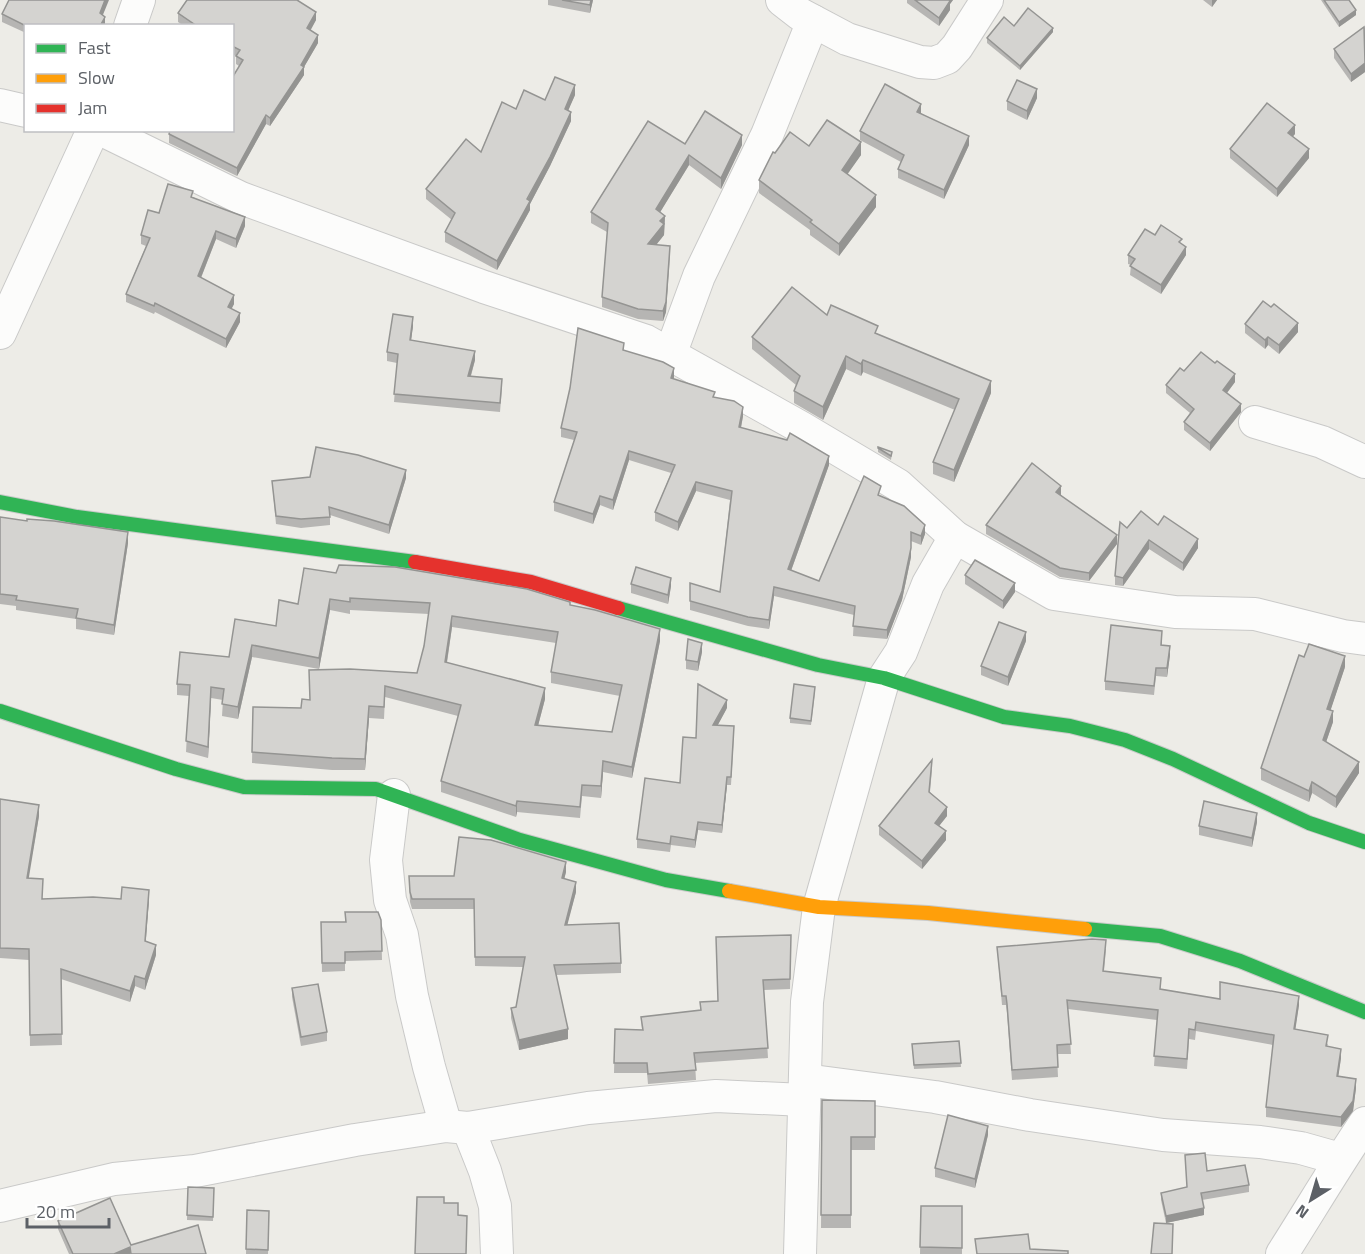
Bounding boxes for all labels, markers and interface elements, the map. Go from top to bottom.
legend [24,24,234,132]
text: Fast [78,34,111,61]
text: Slow [78,64,115,91]
text: Jam [78,94,107,121]
north arrow [1281,1170,1341,1230]
scale bar [27,1191,110,1229]
text: 20 m [36,1198,75,1225]
text: N [1290,1199,1314,1225]

